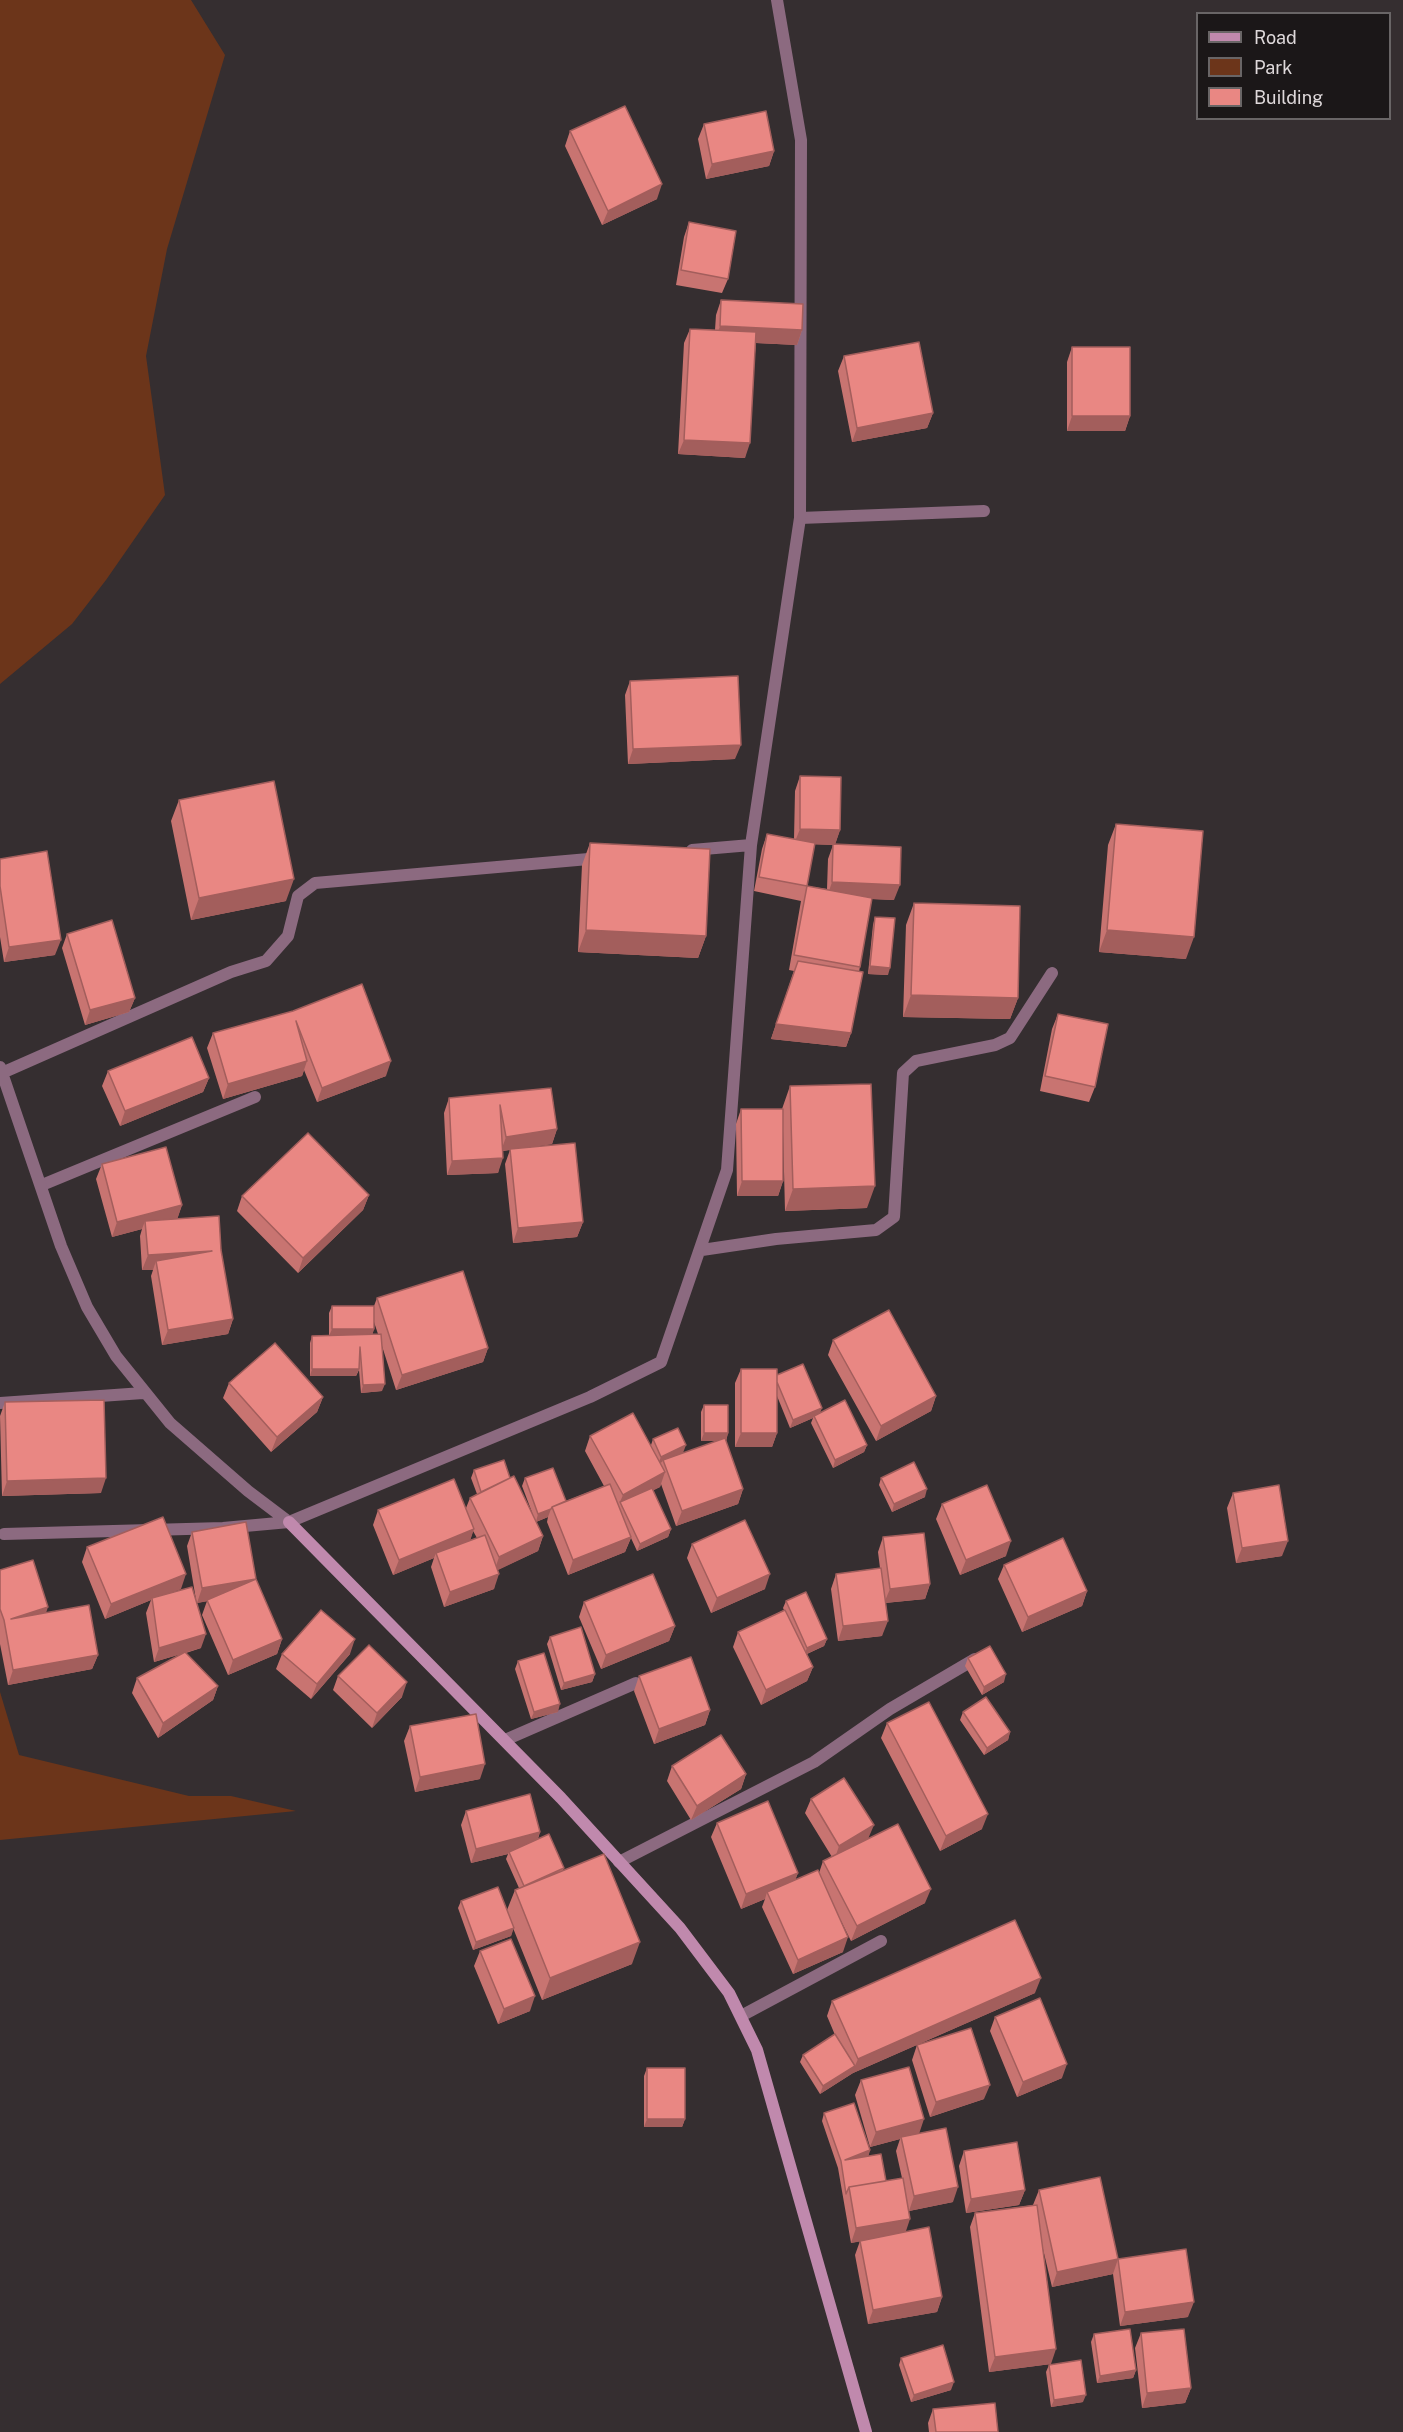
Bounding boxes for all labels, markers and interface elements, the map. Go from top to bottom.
legend [1196,12,1391,120]
text: Road [1254,27,1297,48]
text: Park [1254,57,1292,78]
text: Building [1254,87,1323,108]

